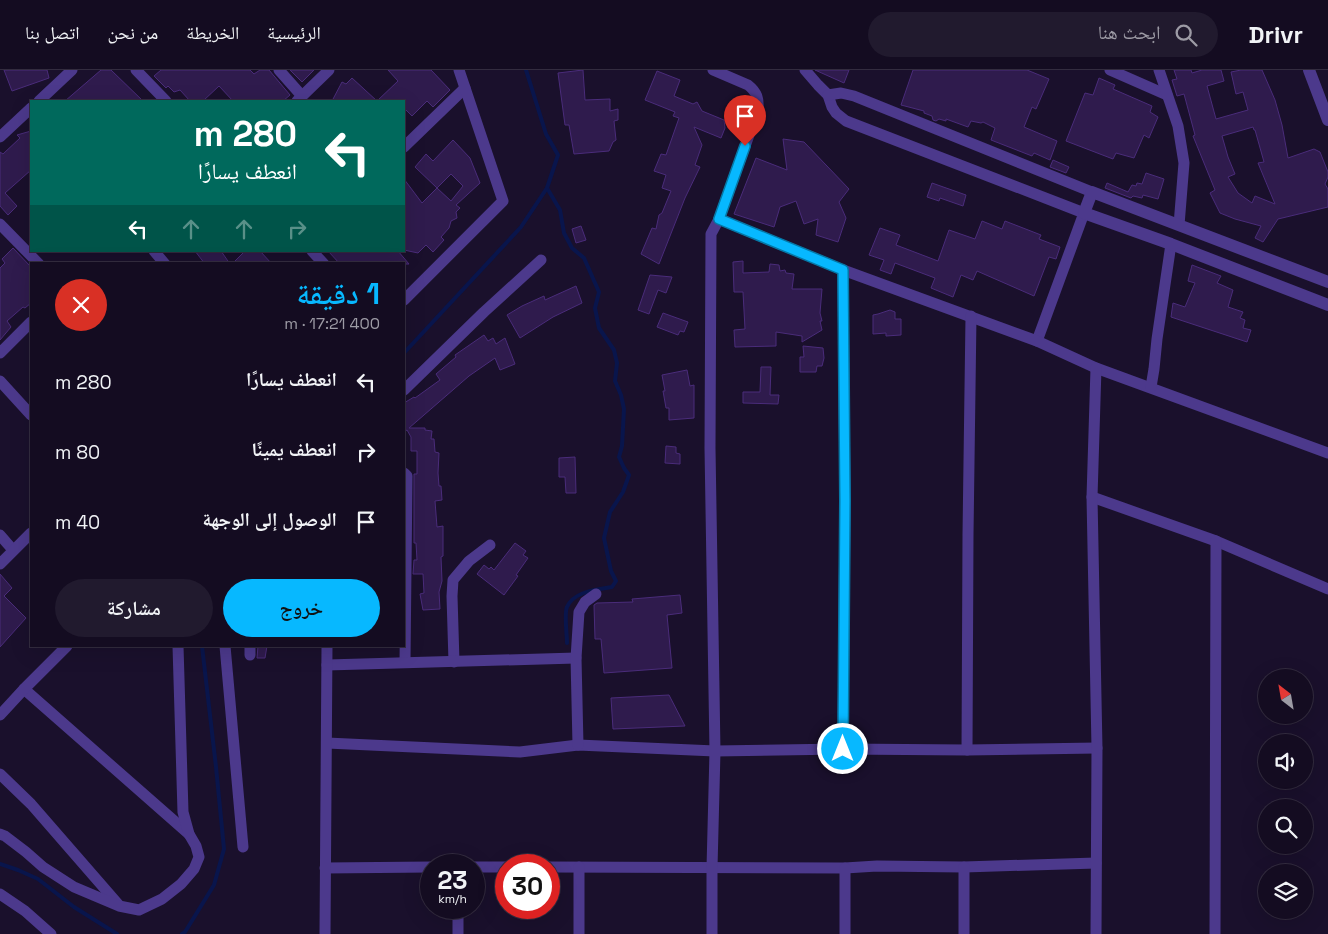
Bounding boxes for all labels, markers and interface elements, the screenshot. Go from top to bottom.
search box [868,12,1218,57]
text: Drivr [1248,19,1303,50]
text: ابحث هنا [1098,20,1160,45]
text: اتصل بنا [25,21,80,44]
text: من نحن [108,21,158,44]
text: الخريطة [186,21,239,44]
text: الرئيسية [267,21,321,44]
icon: search [1172,21,1200,49]
pin [724,95,766,146]
icon: arrive [731,102,759,130]
text: 280 m [194,112,297,156]
icon: left [315,120,380,185]
text: انعطف يسارًا [198,157,297,185]
icon: left [124,215,152,243]
icon: ahead [177,215,205,243]
icon: ahead [230,215,258,243]
icon: right [283,215,311,243]
text: 1 دقيقة [296,274,380,313]
button: close [55,279,107,331]
text: 400 m · 17:21 [284,313,380,334]
text: انعطف يسارًا [246,367,337,392]
icon: left [352,368,380,396]
text: 280 m [55,370,112,395]
text: انعطف يمينًا [252,437,337,462]
icon: right [352,438,380,466]
text: 80 m [55,440,100,465]
text: الوصول إلى الوجهة [202,507,337,532]
icon: arrive [352,508,380,536]
text: 40 m [55,510,100,535]
button: مشاركة [55,579,213,637]
button: خروج [223,579,380,637]
north arrow [1258,669,1312,724]
map controls [1258,669,1313,919]
position arrow [816,722,868,774]
button: sound [1258,734,1313,789]
button: search [1258,799,1313,854]
speed limit sign: 30 [495,854,560,919]
text: 23 [437,864,468,896]
button: layers [1258,864,1313,919]
text: km/h [438,891,467,907]

